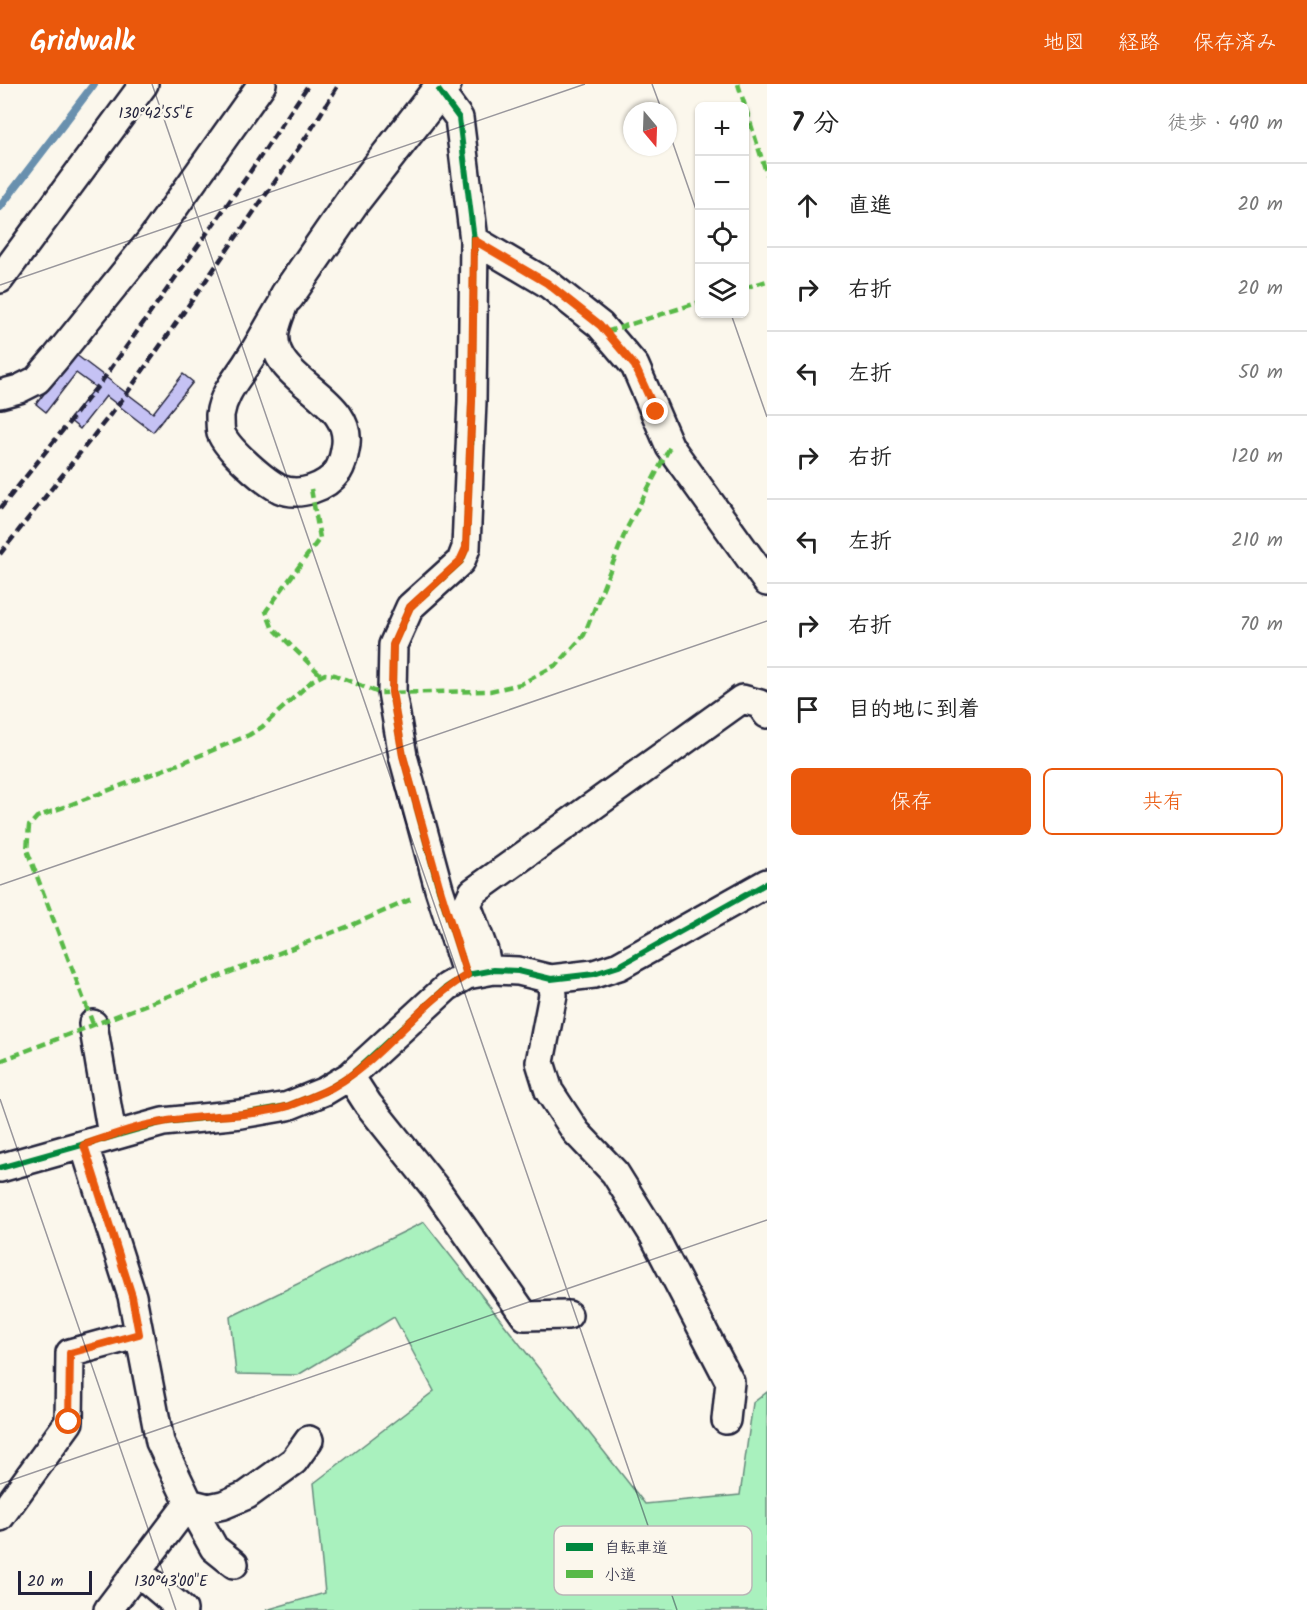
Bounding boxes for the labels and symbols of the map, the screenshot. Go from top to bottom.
text: 130°42'55"E [119,102,195,126]
north arrow [623,102,677,156]
route end [642,398,668,424]
route start [55,1408,81,1434]
legend [554,1526,752,1595]
text: 自転車道 [604,1536,668,1561]
text: 小道 [604,1563,636,1588]
scale bar [18,1568,92,1596]
text: 130°43'00"E [134,1570,209,1594]

